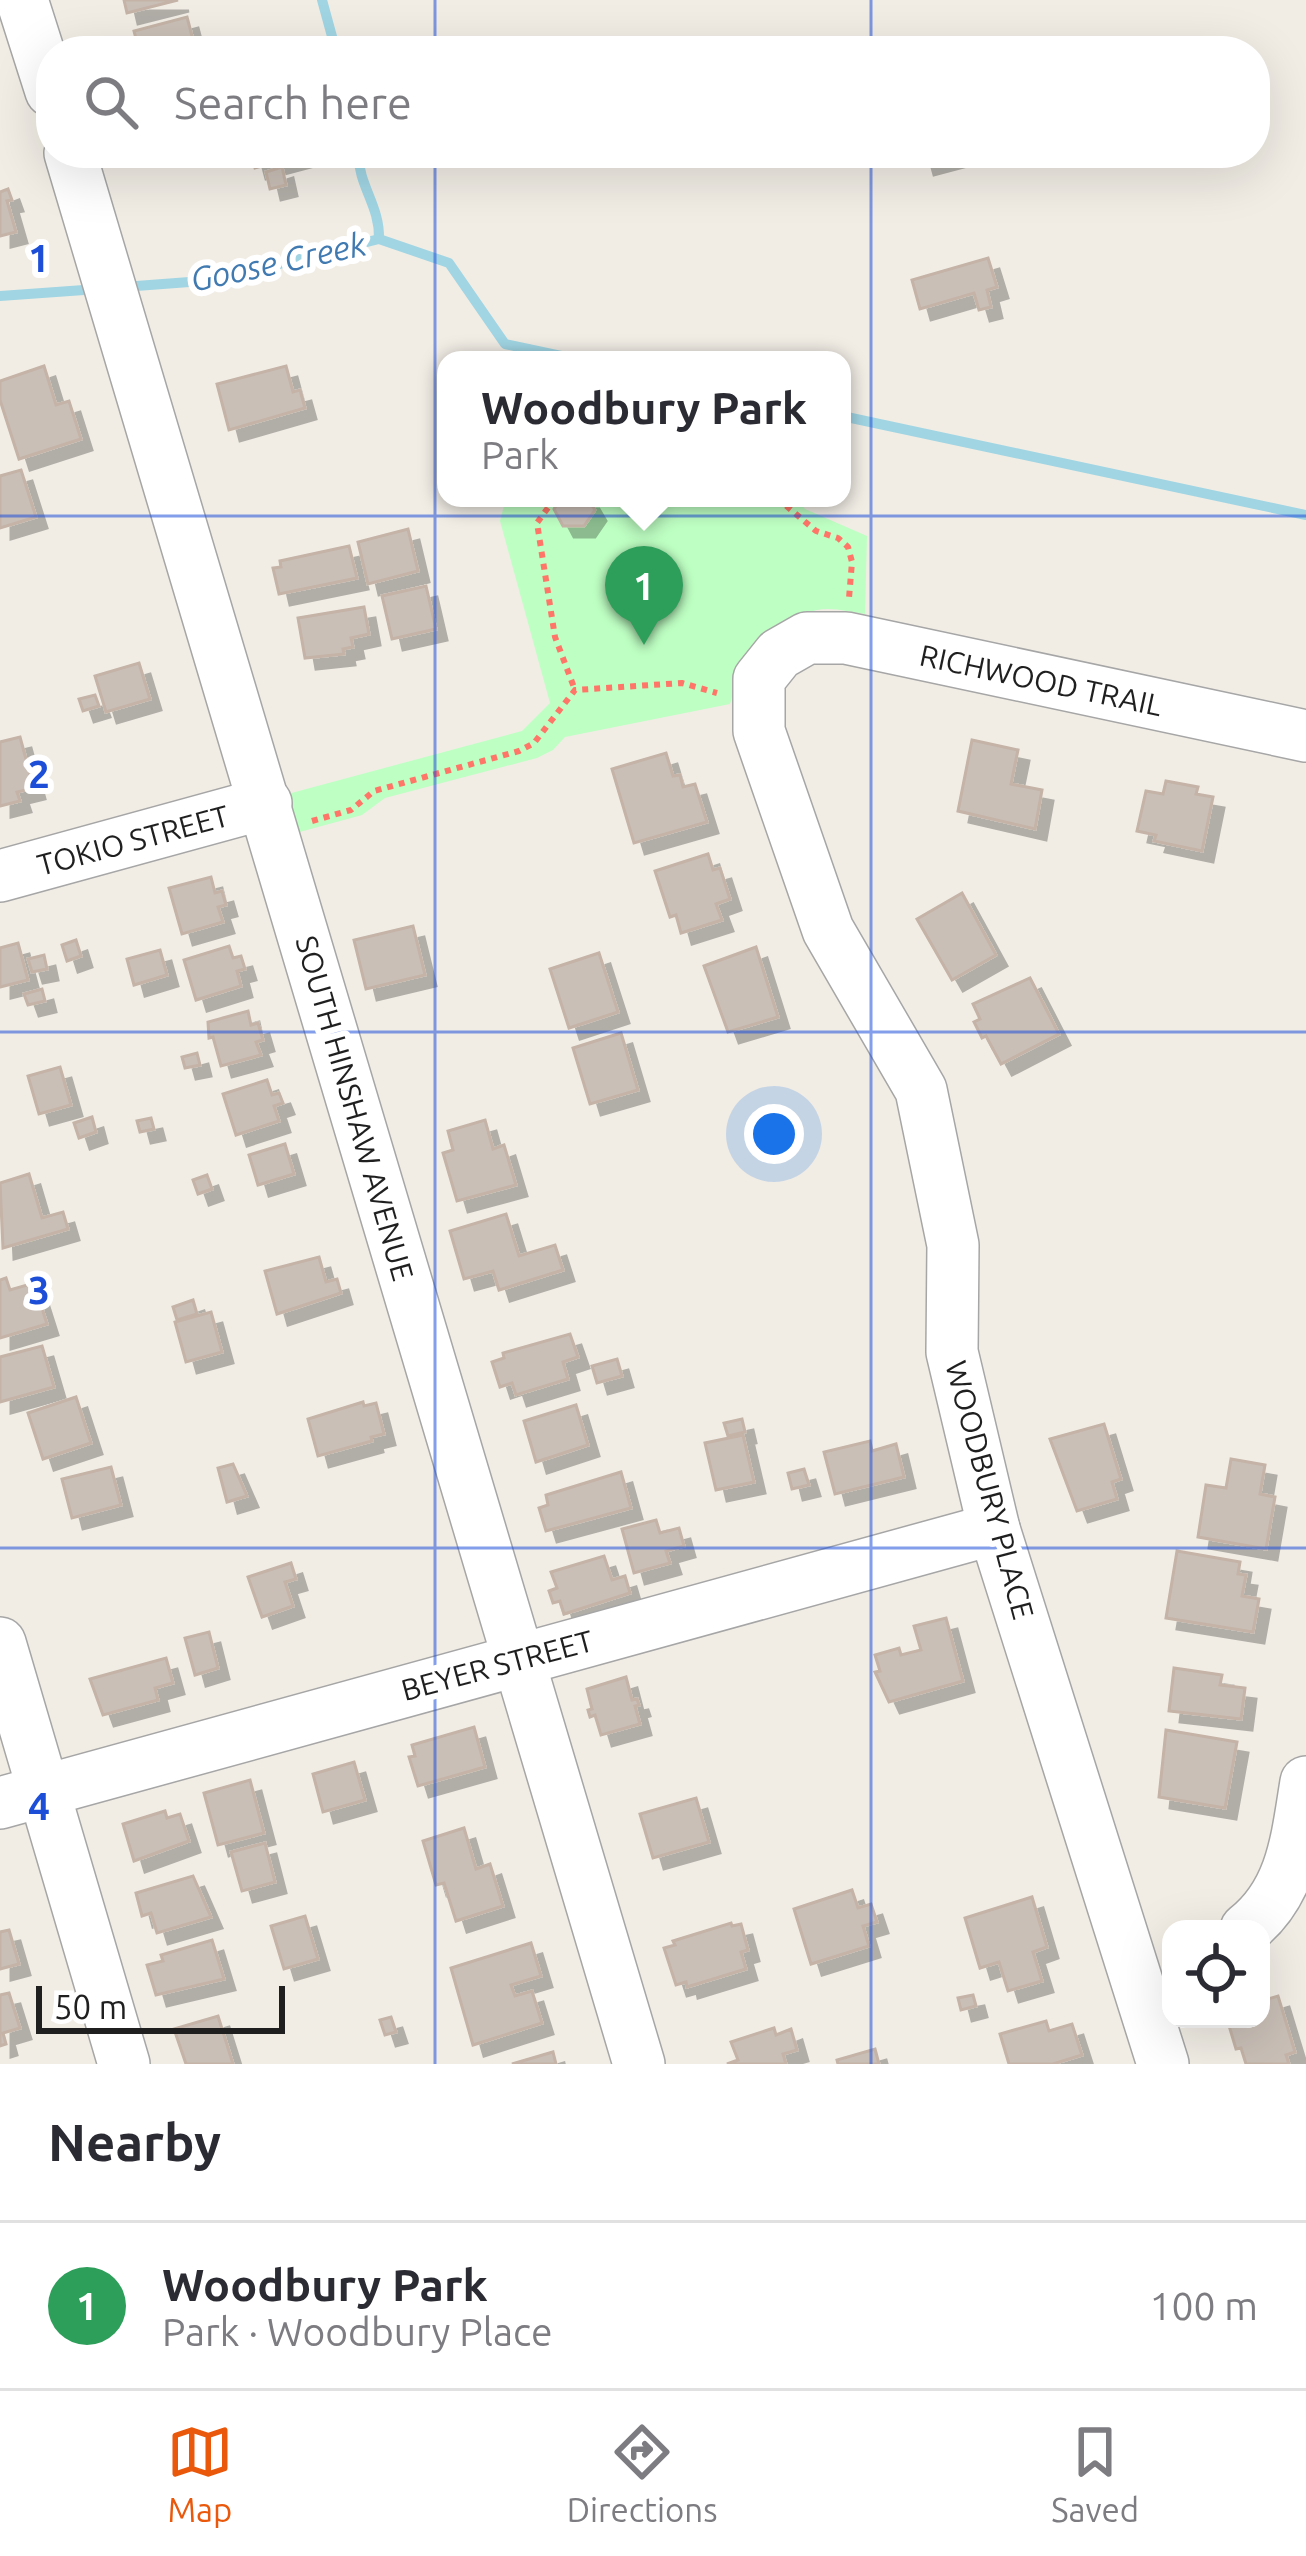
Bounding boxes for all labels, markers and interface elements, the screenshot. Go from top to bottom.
search box [36,36,1270,168]
icon: search [78,69,144,135]
text: Search here [174,77,412,128]
water label: Goose Creek [187,224,369,298]
text: 1 [28,236,50,279]
popup [437,351,851,507]
text: Woodbury Park [481,382,807,433]
text: Park [481,433,559,476]
pin: 1 [605,546,683,645]
street label: RICHWOOD TRAIL [917,638,1165,722]
text: 2 [28,752,50,795]
street label: TOKIO STREET [33,798,233,882]
street label: SOUTH HINSHAW AVENUE [289,932,421,1284]
your location [744,1104,804,1164]
text: 3 [28,1268,50,1311]
street label: WOODBURY PLACE [939,1357,1041,1623]
street label: BEYER STREET [397,1623,597,1707]
text: 4 [28,1784,50,1827]
map controls [1162,1920,1270,2028]
button: locate [1162,1920,1270,2028]
scale bar [36,1980,285,2033]
text: 50 m [54,1988,127,2025]
text: Nearby [48,2113,221,2171]
text: Woodbury Park [162,2259,488,2310]
text: 1 [76,2284,98,2327]
text: 100 m [1149,2284,1258,2327]
text: Park · Woodbury Place [162,2310,553,2353]
tab: Map [167,2419,233,2528]
tab: Directions [567,2419,717,2528]
tab: Saved [1051,2419,1139,2528]

